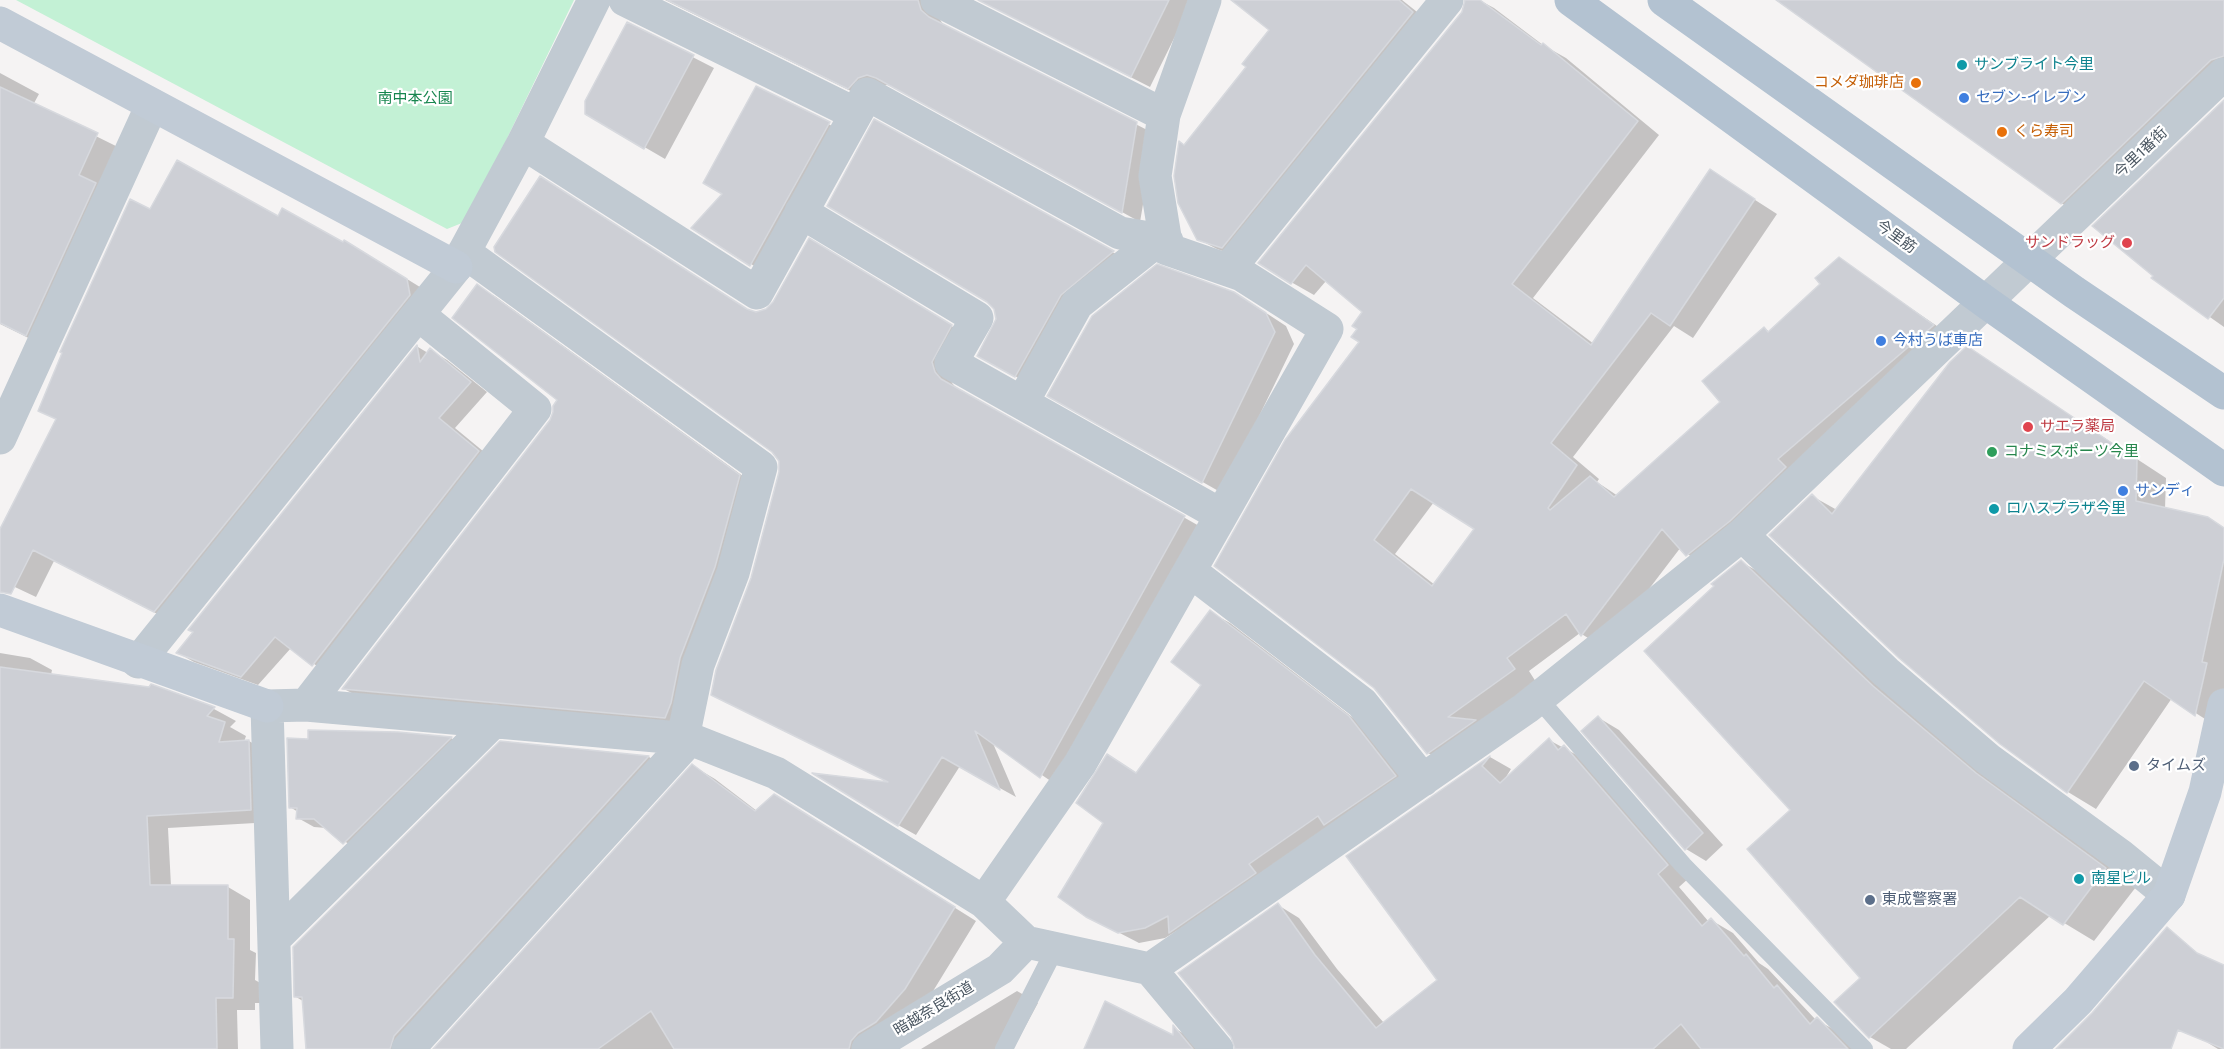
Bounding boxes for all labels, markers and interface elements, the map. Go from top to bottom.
place label: サンブライト今里 [1974,56,2094,74]
marker: サンブライト今里 [1955,58,1969,72]
place label: コメダ珈琲店 [1814,74,1904,92]
marker: コメダ珈琲店 [1909,76,1923,90]
place label: セブン-イレブン [1976,89,2087,107]
park label: 南中本公園 [378,90,452,108]
marker: セブン-イレブン [1957,91,1971,105]
place label: くら寿司 [2014,123,2074,141]
street label: 今里1番街 [2111,124,2171,182]
marker: くら寿司 [1995,125,2009,139]
street label: 今里筋 [1873,216,1919,258]
place label: サンドラッグ [2025,234,2115,252]
marker: サンドラッグ [2120,236,2134,250]
place label: 今村うば車店 [1893,332,1983,350]
marker: 今村うば車店 [1874,334,1888,348]
place label: サエラ薬局 [2040,418,2115,436]
marker: サエラ薬局 [2021,420,2035,434]
place label: コナミスポーツ今里 [2004,443,2139,461]
marker: コナミスポーツ今里 [1985,445,1999,459]
place label: サンディ [2135,482,2195,500]
marker: サンディ [2116,484,2130,498]
place label: ロハスプラザ今里 [2006,500,2126,518]
marker: ロハスプラザ今里 [1987,502,2001,516]
place label: タイムズ [2146,757,2206,775]
marker: タイムズ [2127,759,2141,773]
place label: 南星ビル [2091,870,2151,888]
marker: 南星ビル [2072,872,2086,886]
place label: 東成警察署 [1882,891,1957,909]
marker: 東成警察署 [1863,893,1877,907]
street label: 暗越奈良街道 [891,978,977,1040]

